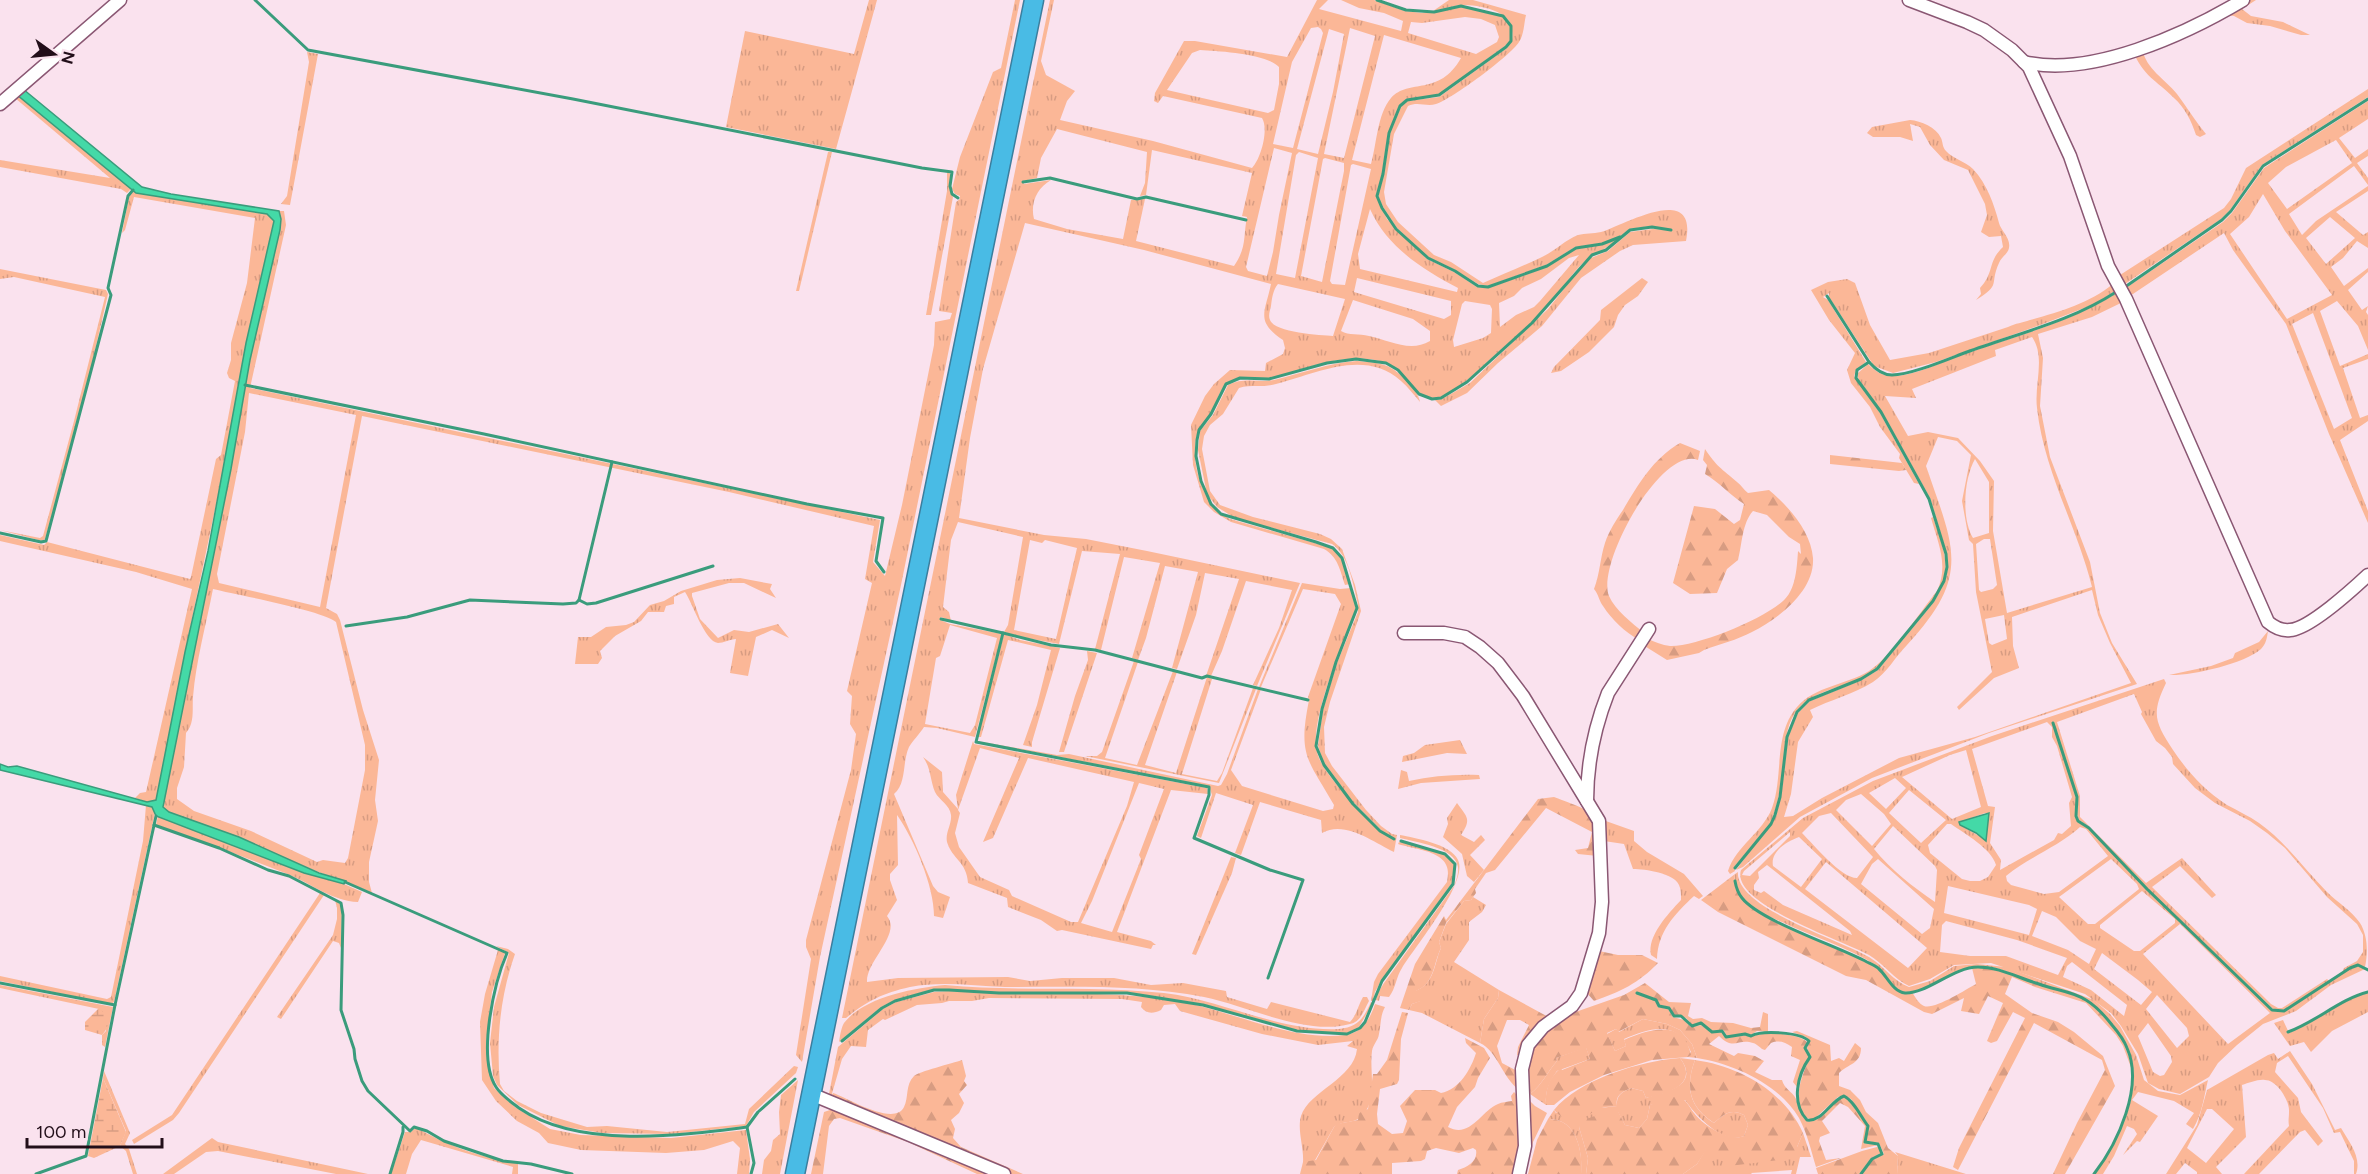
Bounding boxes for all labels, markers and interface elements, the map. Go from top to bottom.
north arrow [24,24,84,84]
text: N [57,49,79,66]
scale bar [27,1111,162,1149]
text: 100 m [36,1121,86,1143]

